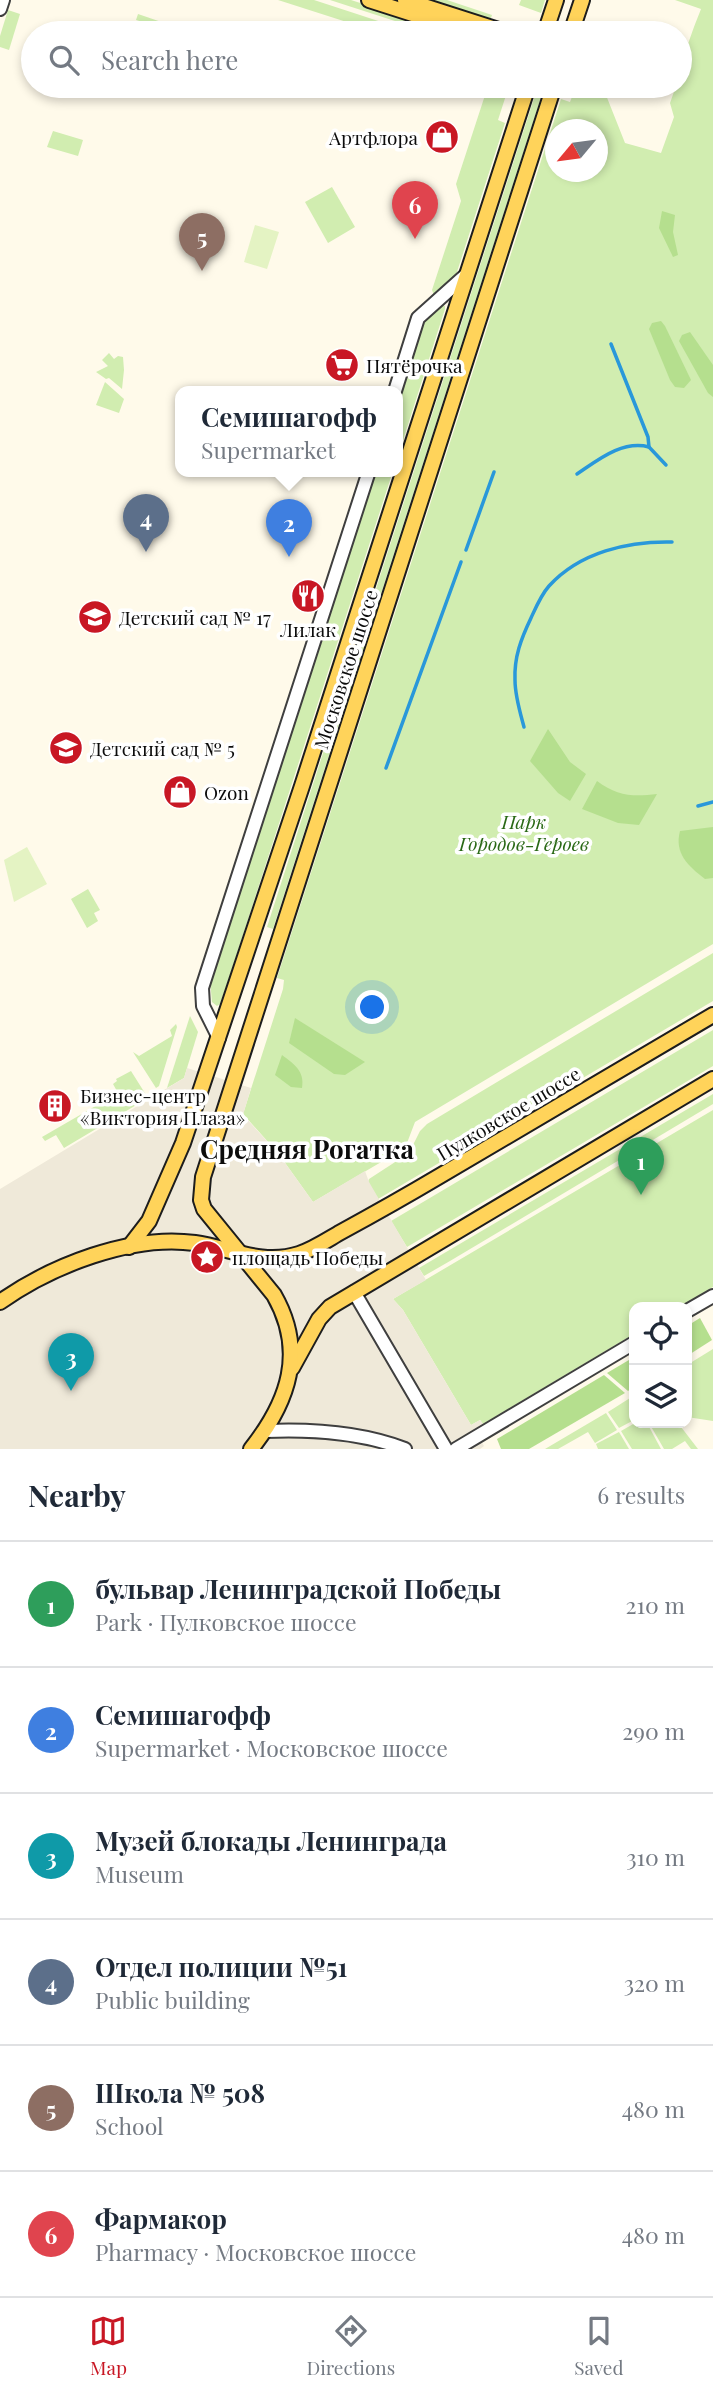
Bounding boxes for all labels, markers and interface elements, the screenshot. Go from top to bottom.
search box [21,21,692,98]
icon: search [45,41,83,79]
text: Search here [101,42,238,77]
shop icon: Артфлора [423,118,461,156]
north arrow [545,119,608,182]
place label: Артфлора [328,124,419,150]
pin: 6 [392,181,438,239]
pin: 5 [179,213,225,271]
supermarket icon: Пятёрочка [323,346,361,384]
place label: Пятёрочка [366,352,463,378]
popup [175,386,403,477]
text: Семишагофф [201,399,377,434]
text: Supermarket [201,434,335,465]
pin: 4 [123,494,169,552]
pin: 2 [266,499,312,557]
restaurant icon: Лилак [289,577,327,615]
street label: Московское шоссе [307,586,383,752]
school or university icon: Детский сад № 17 [76,598,114,636]
place label: Детский сад № 17 [119,604,271,630]
place label: Лилак [279,616,336,642]
school or university icon: Детский сад № 5 [47,729,85,767]
place label: Детский сад № 5 [90,735,235,761]
shop icon: Ozon [161,773,199,811]
place label: Ozon [204,779,250,805]
park label: Парк Городов-Героев [458,808,589,856]
your location [355,990,389,1024]
street label: Пулковское шоссе [432,1060,584,1166]
place label: Бизнес-центр «Виктория Плаза» [80,1082,245,1130]
building icon: Бизнес-центр «Виктория Плаза» [36,1087,74,1125]
district label: Средняя Рогатка [200,1131,414,1166]
pin: 1 [618,1137,664,1195]
place icon: площадь Победы [188,1238,226,1276]
place label: площадь Победы [232,1244,383,1270]
map controls [629,1302,692,1428]
button: locate [629,1302,692,1365]
pin: 3 [48,1333,94,1391]
button: layers [629,1365,692,1428]
text: Nearby [28,1475,126,1515]
text: 6 results [597,1479,685,1510]
text: бульвар Ленинградской Победы [95,1571,501,1606]
text: 1 [47,1589,55,1620]
text: 210 m [626,1589,685,1620]
text: Park · Пулковское шоссе [95,1606,357,1637]
text: Семишагофф [95,1697,271,1732]
text: 2 [45,1715,57,1746]
text: 290 m [622,1715,685,1746]
text: Supermarket · Московское шоссе [95,1732,448,1763]
text: Музей блокады Ленинграда [95,1823,447,1858]
text: 3 [45,1841,57,1872]
text: 310 m [626,1841,685,1872]
text: Museum [95,1858,184,1889]
text: Отдел полиции №51 [95,1949,348,1984]
text: 4 [45,1967,57,1998]
text: 320 m [624,1967,685,1998]
text: Public building [95,1984,250,2015]
text: Школа № 508 [95,2075,265,2110]
text: 5 [46,2093,56,2124]
text: 480 m [622,2093,685,2124]
text: School [95,2110,164,2141]
text: Фармакор [95,2201,227,2236]
text: 6 [45,2219,57,2250]
text: 480 m [622,2219,685,2250]
text: Pharmacy · Московское шоссе [95,2236,416,2267]
tab: Map [89,2312,127,2380]
tab: Directions [306,2312,395,2380]
tab: Saved [574,2312,624,2380]

